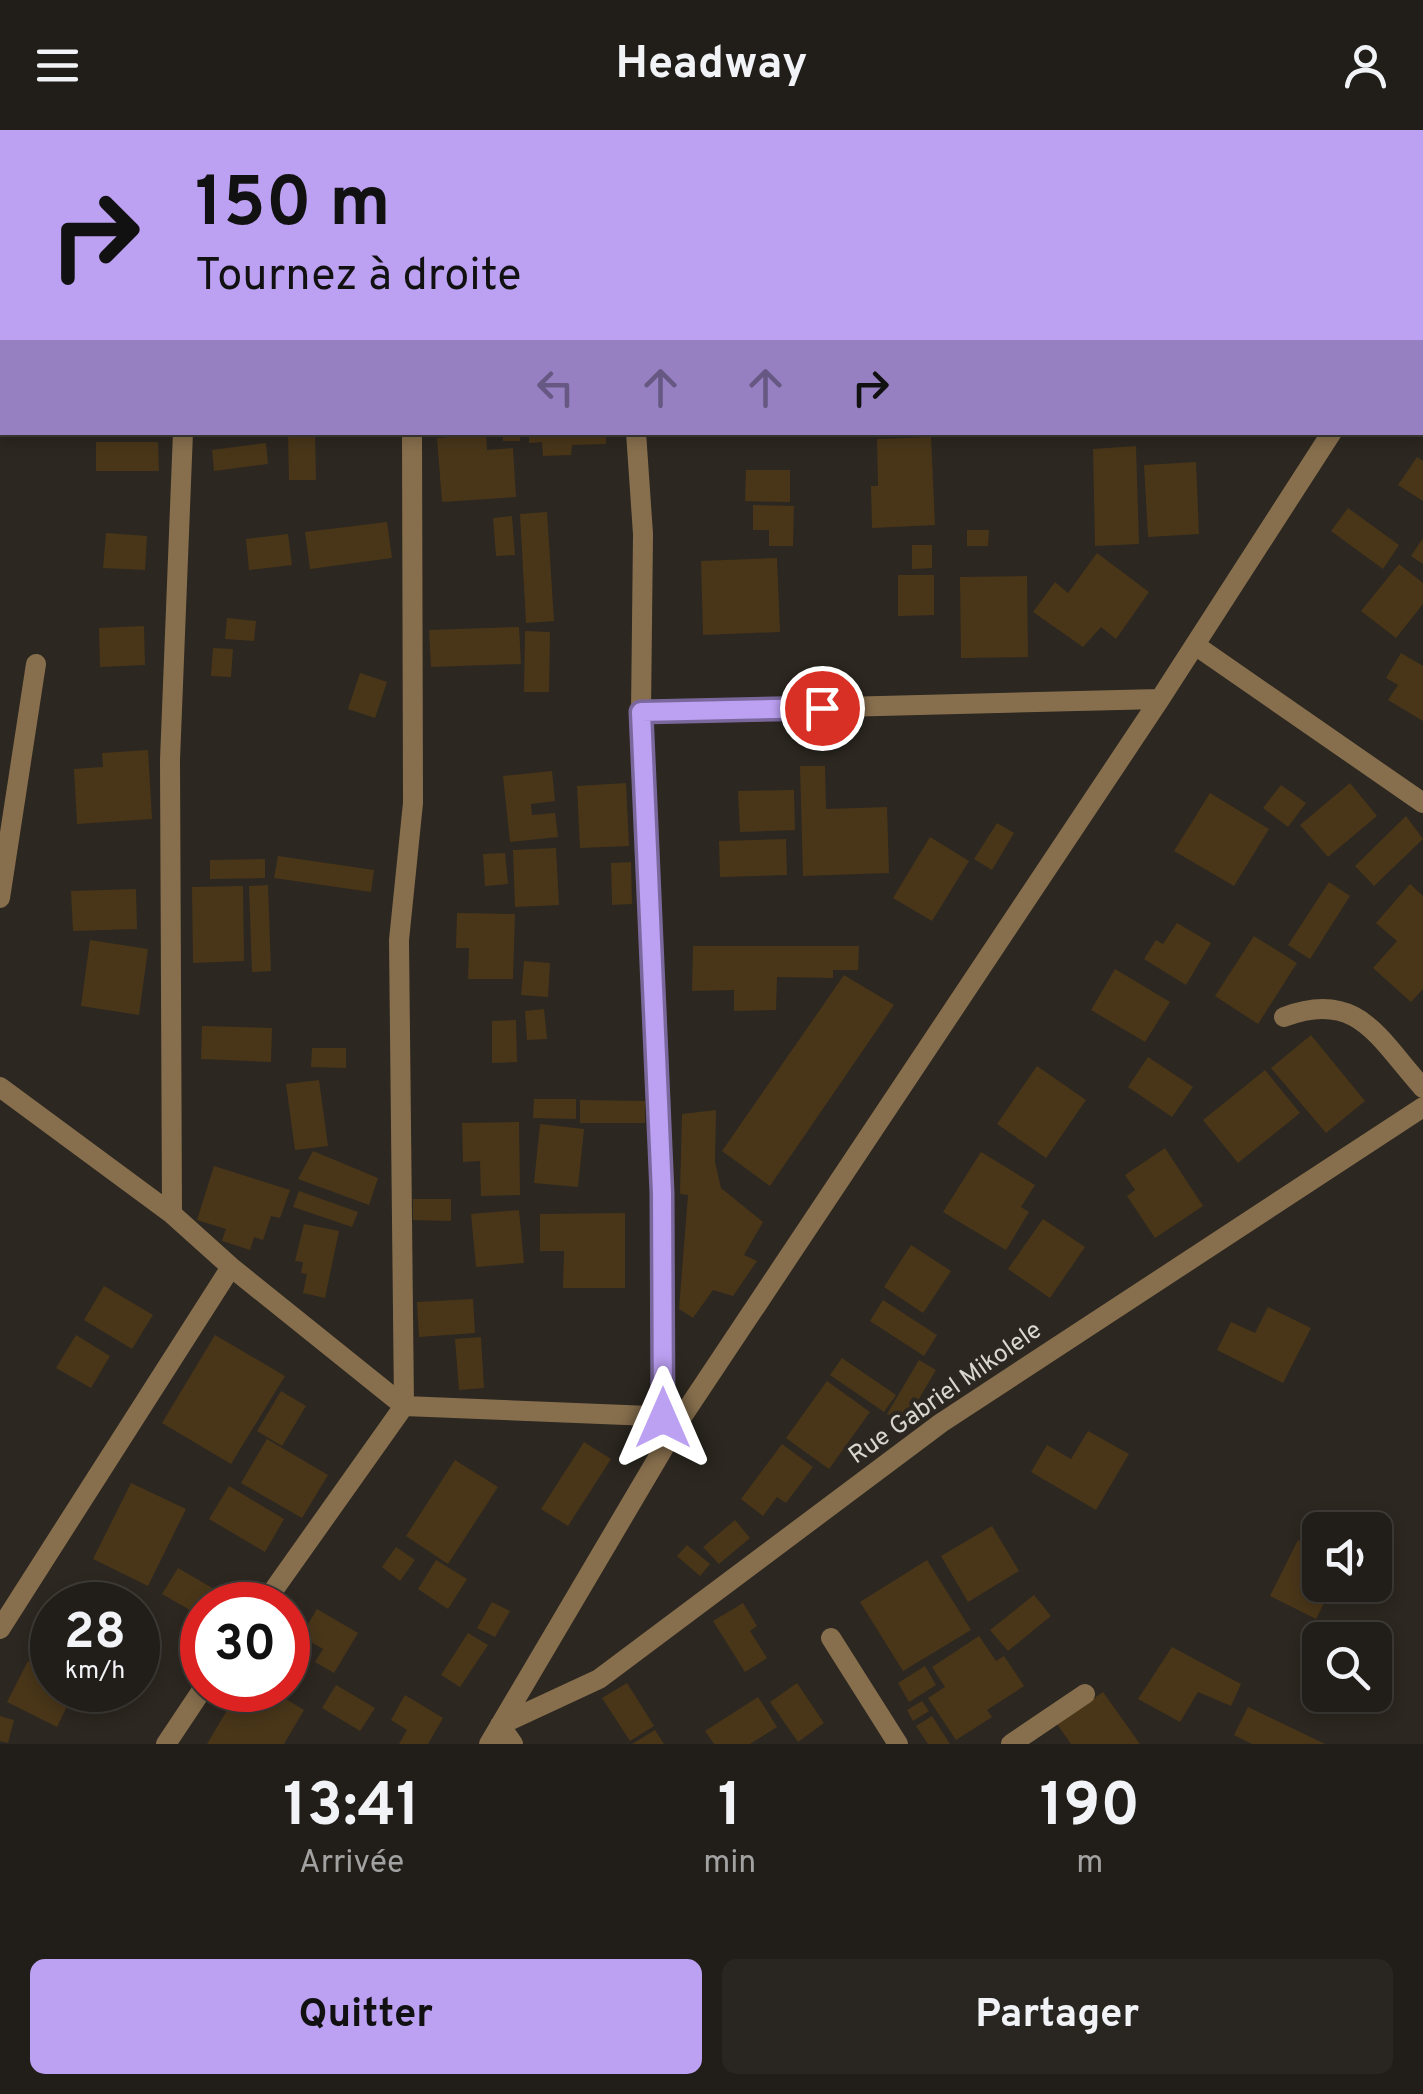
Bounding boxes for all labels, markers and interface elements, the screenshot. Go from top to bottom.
text: Headway [615,37,808,94]
icon: menu [30,38,85,93]
icon: person [1338,38,1393,93]
text: 150 m [195,162,390,251]
icon: right [30,170,160,300]
text: Tournez à droite [195,249,522,306]
icon: left [528,360,583,415]
icon: ahead [633,360,688,415]
icon: ahead [738,360,793,415]
icon: right [843,360,898,415]
pin [780,666,865,751]
icon: arrive [795,681,850,736]
street label: Rue Gabriel Mikolele [843,1315,1049,1473]
position arrow [611,1366,715,1470]
map controls [1302,1512,1392,1712]
button: sound [1302,1512,1392,1602]
speed limit sign: 30 [180,1582,310,1712]
text: 28 [64,1603,126,1666]
button: search [1302,1622,1392,1712]
text: km/h [65,1656,125,1688]
text: 13:41 [283,1771,420,1847]
text: 1 [718,1771,742,1847]
text: 190 [1039,1771,1140,1847]
text: Arrivée [299,1844,404,1884]
text: min [703,1844,756,1884]
text: m [1076,1844,1103,1884]
button: Quitter [30,1959,702,2074]
button: Partager [722,1959,1393,2074]

